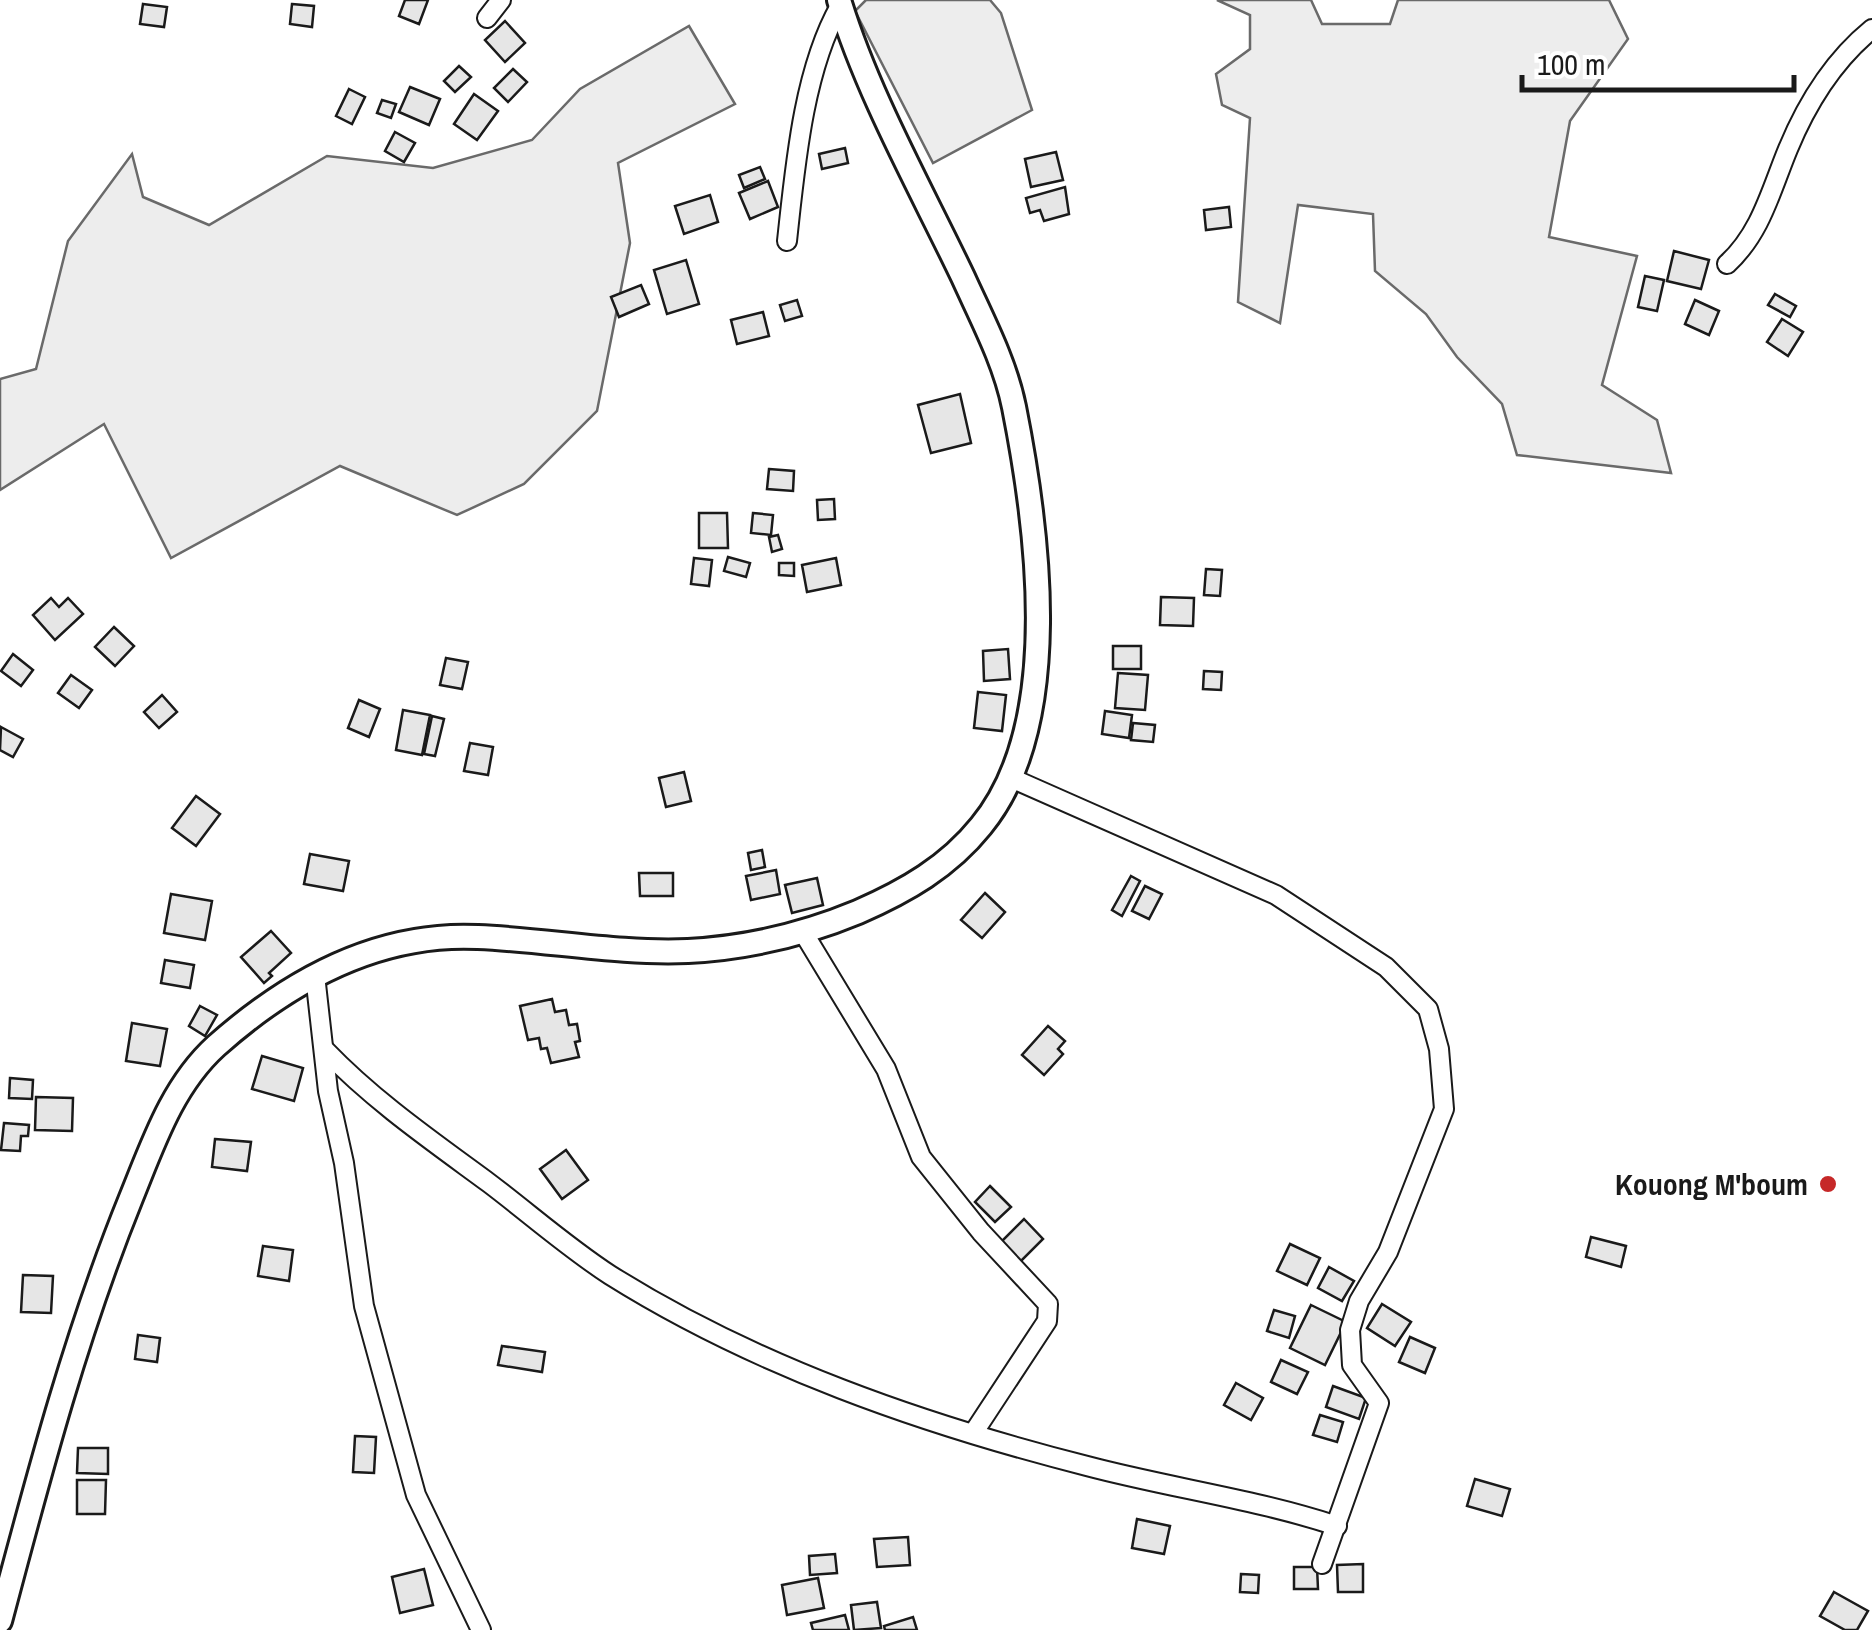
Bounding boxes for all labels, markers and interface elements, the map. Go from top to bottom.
scale bar [1522,30,1794,92]
text: 100 m [1537,44,1605,84]
place label: Kouong M'boum [1615,1164,1808,1204]
marker: Kouong M'boum [1817,1173,1839,1195]

